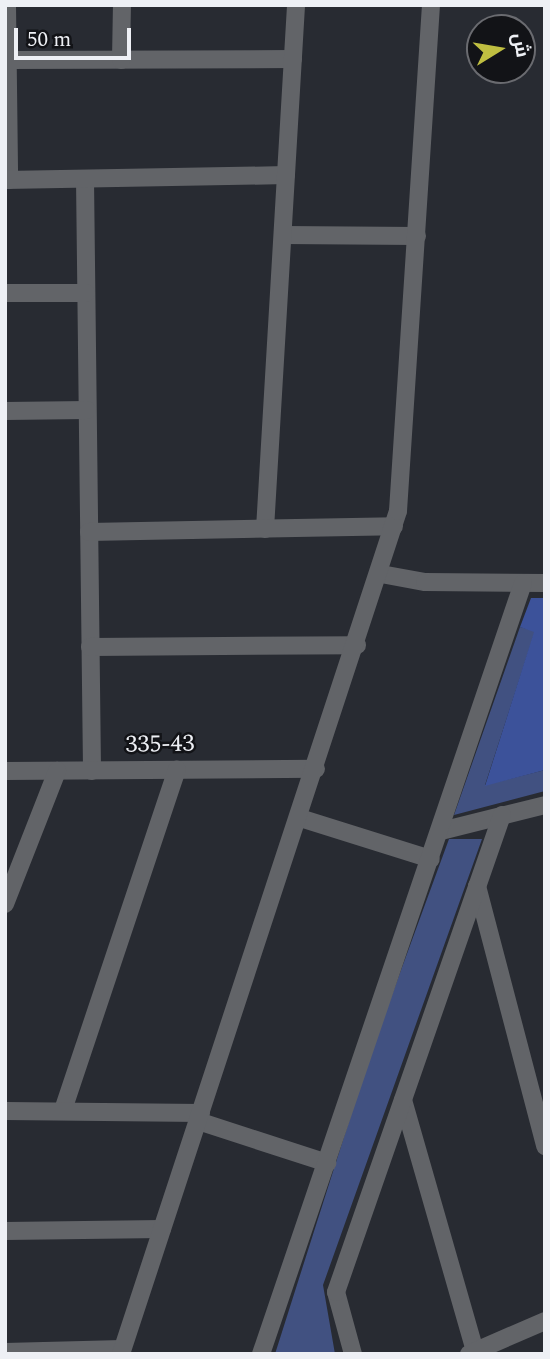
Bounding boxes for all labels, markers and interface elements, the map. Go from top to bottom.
scale bar [18,14,135,58]
north arrow [466,14,536,84]
text: 50 m [27,24,71,56]
text: ش [504,31,537,60]
street label: 335-43 [125,730,195,760]

